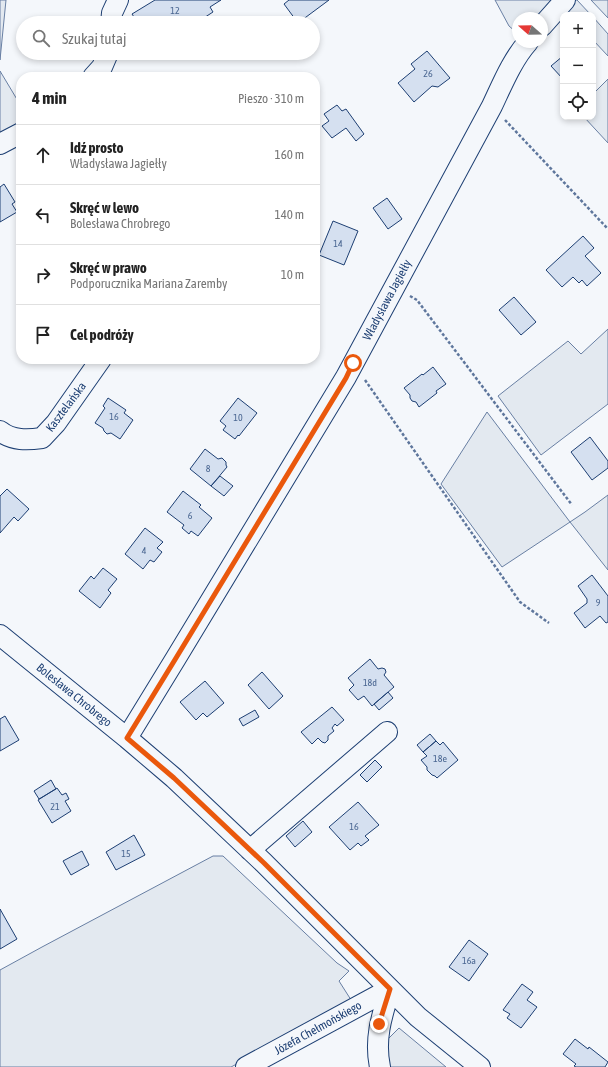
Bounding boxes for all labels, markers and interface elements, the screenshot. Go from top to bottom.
house number: 12 [170,5,180,16]
north arrow [512,12,548,48]
map controls [560,12,596,120]
button: + [560,12,596,48]
search box [16,16,320,60]
icon: search [30,27,52,49]
text: Szukaj tutaj [62,30,126,47]
button: − [560,48,596,84]
house number: 26 [423,68,433,79]
button: locate [560,84,596,120]
text: 4 min [32,88,67,108]
text: Pieszo · 310 m [238,91,304,106]
text: Idź prosto [70,139,124,156]
icon: ahead [32,144,54,166]
text: 160 m [275,147,304,162]
text: Władysława Jagiełły [70,156,167,171]
text: Skręć w lewo [70,199,139,216]
icon: left [32,204,54,226]
text: 140 m [275,207,304,222]
text: Bolesława Chrobrego [70,216,170,231]
house number: 14 [333,238,343,249]
street label: Władysława Jagiełły [360,257,414,343]
text: Skręć w prawo [70,259,147,276]
icon: right [32,264,54,286]
text: 10 m [281,267,304,282]
text: Podporucznika Mariana Zaremby [70,276,227,291]
icon: arrive [32,324,54,346]
text: Cel podróży [70,326,134,343]
route start [344,354,362,372]
street label: Kasztelańska [43,380,89,434]
house number: 16 [109,411,119,422]
house number: 10 [233,412,243,423]
house number: 8 [206,463,211,474]
house number: 6 [188,510,193,521]
house number: 4 [142,545,147,556]
house number: 9 [596,597,601,608]
street label: Bolesława Chrobrego [34,660,115,730]
house number: 18d [363,677,377,688]
house number: 18e [433,753,447,764]
house number: 21 [50,801,60,812]
house number: 16 [349,821,359,832]
house number: 15 [121,848,131,859]
house number: 16a [462,955,476,966]
street label: Józefa Chełmońskiego [272,998,364,1058]
route end [370,1015,388,1033]

